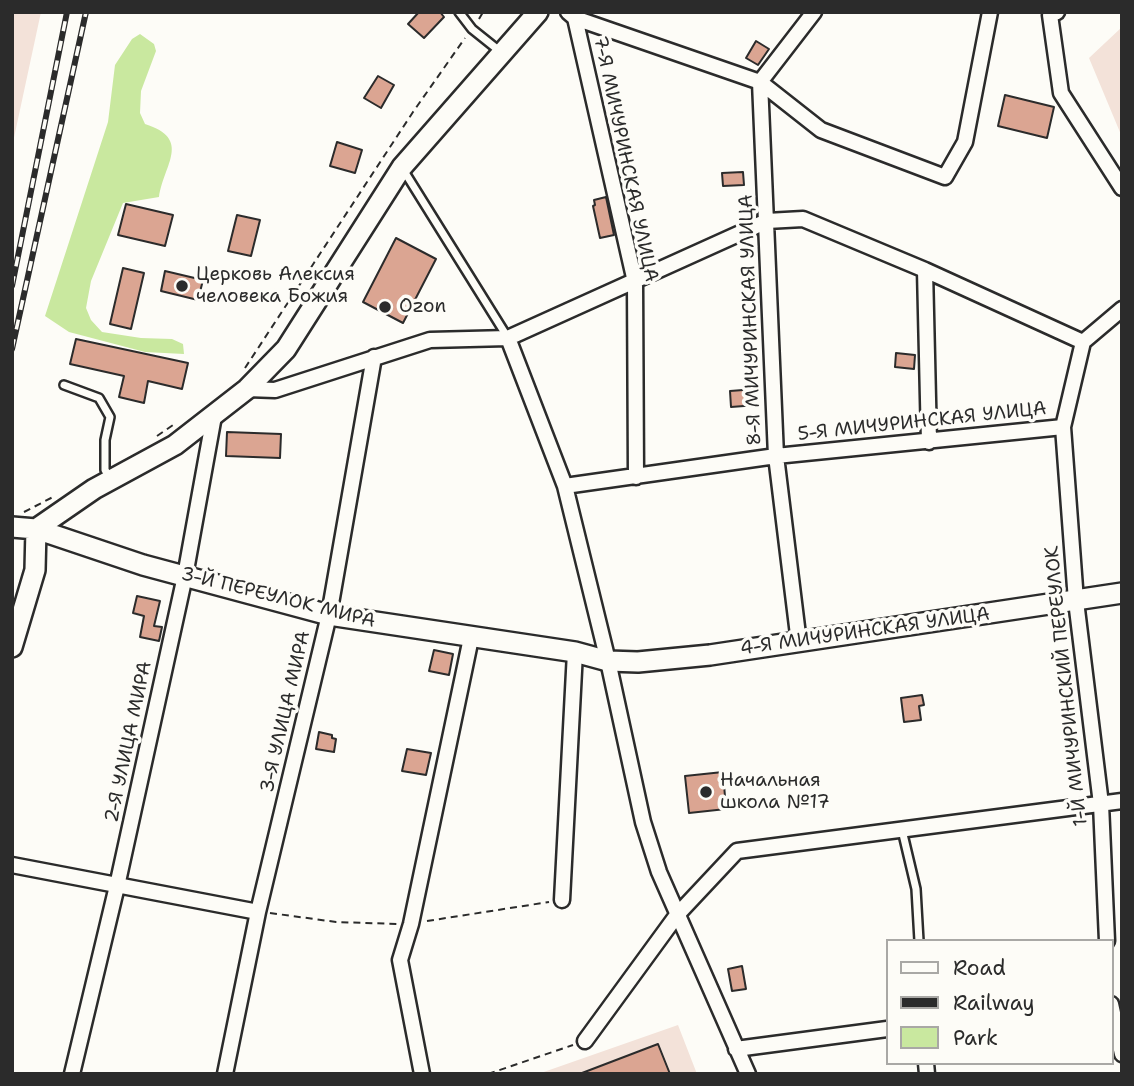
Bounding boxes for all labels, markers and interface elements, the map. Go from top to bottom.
street label: 7-Я МИЧУРИНСКАЯ УЛИЦА [588,34,662,284]
street label: 8-Я МИЧУРИНСКАЯ УЛИЦА [735,194,767,446]
place label: Церковь Алексия человека Божия [196,264,355,308]
marker: Церковь Алексия человека Божия [174,278,190,294]
place label: Ozon [399,296,446,318]
marker: Ozon [377,299,393,315]
street label: 5-Я МИЧУРИНСКАЯ УЛИЦА [796,398,1048,446]
street label: 1-Й МИЧУРИНСКИЙ ПЕРЕУЛОК [1041,545,1093,827]
street label: 3-Й ПЕРЕУЛОК МИРА [178,563,378,633]
street label: 4-Я МИЧУРИНСКАЯ УЛИЦА [739,603,991,661]
street label: 3-Я УЛИЦА МИРА [256,629,316,795]
street label: 2-Я УЛИЦА МИРА [101,659,157,825]
place label: Начальная школа №17 [720,770,830,814]
marker: Начальная школа №17 [698,784,714,800]
legend [886,939,1113,1065]
text: Road [953,954,1006,982]
text: Railway [953,989,1035,1017]
text: Park [953,1024,998,1052]

